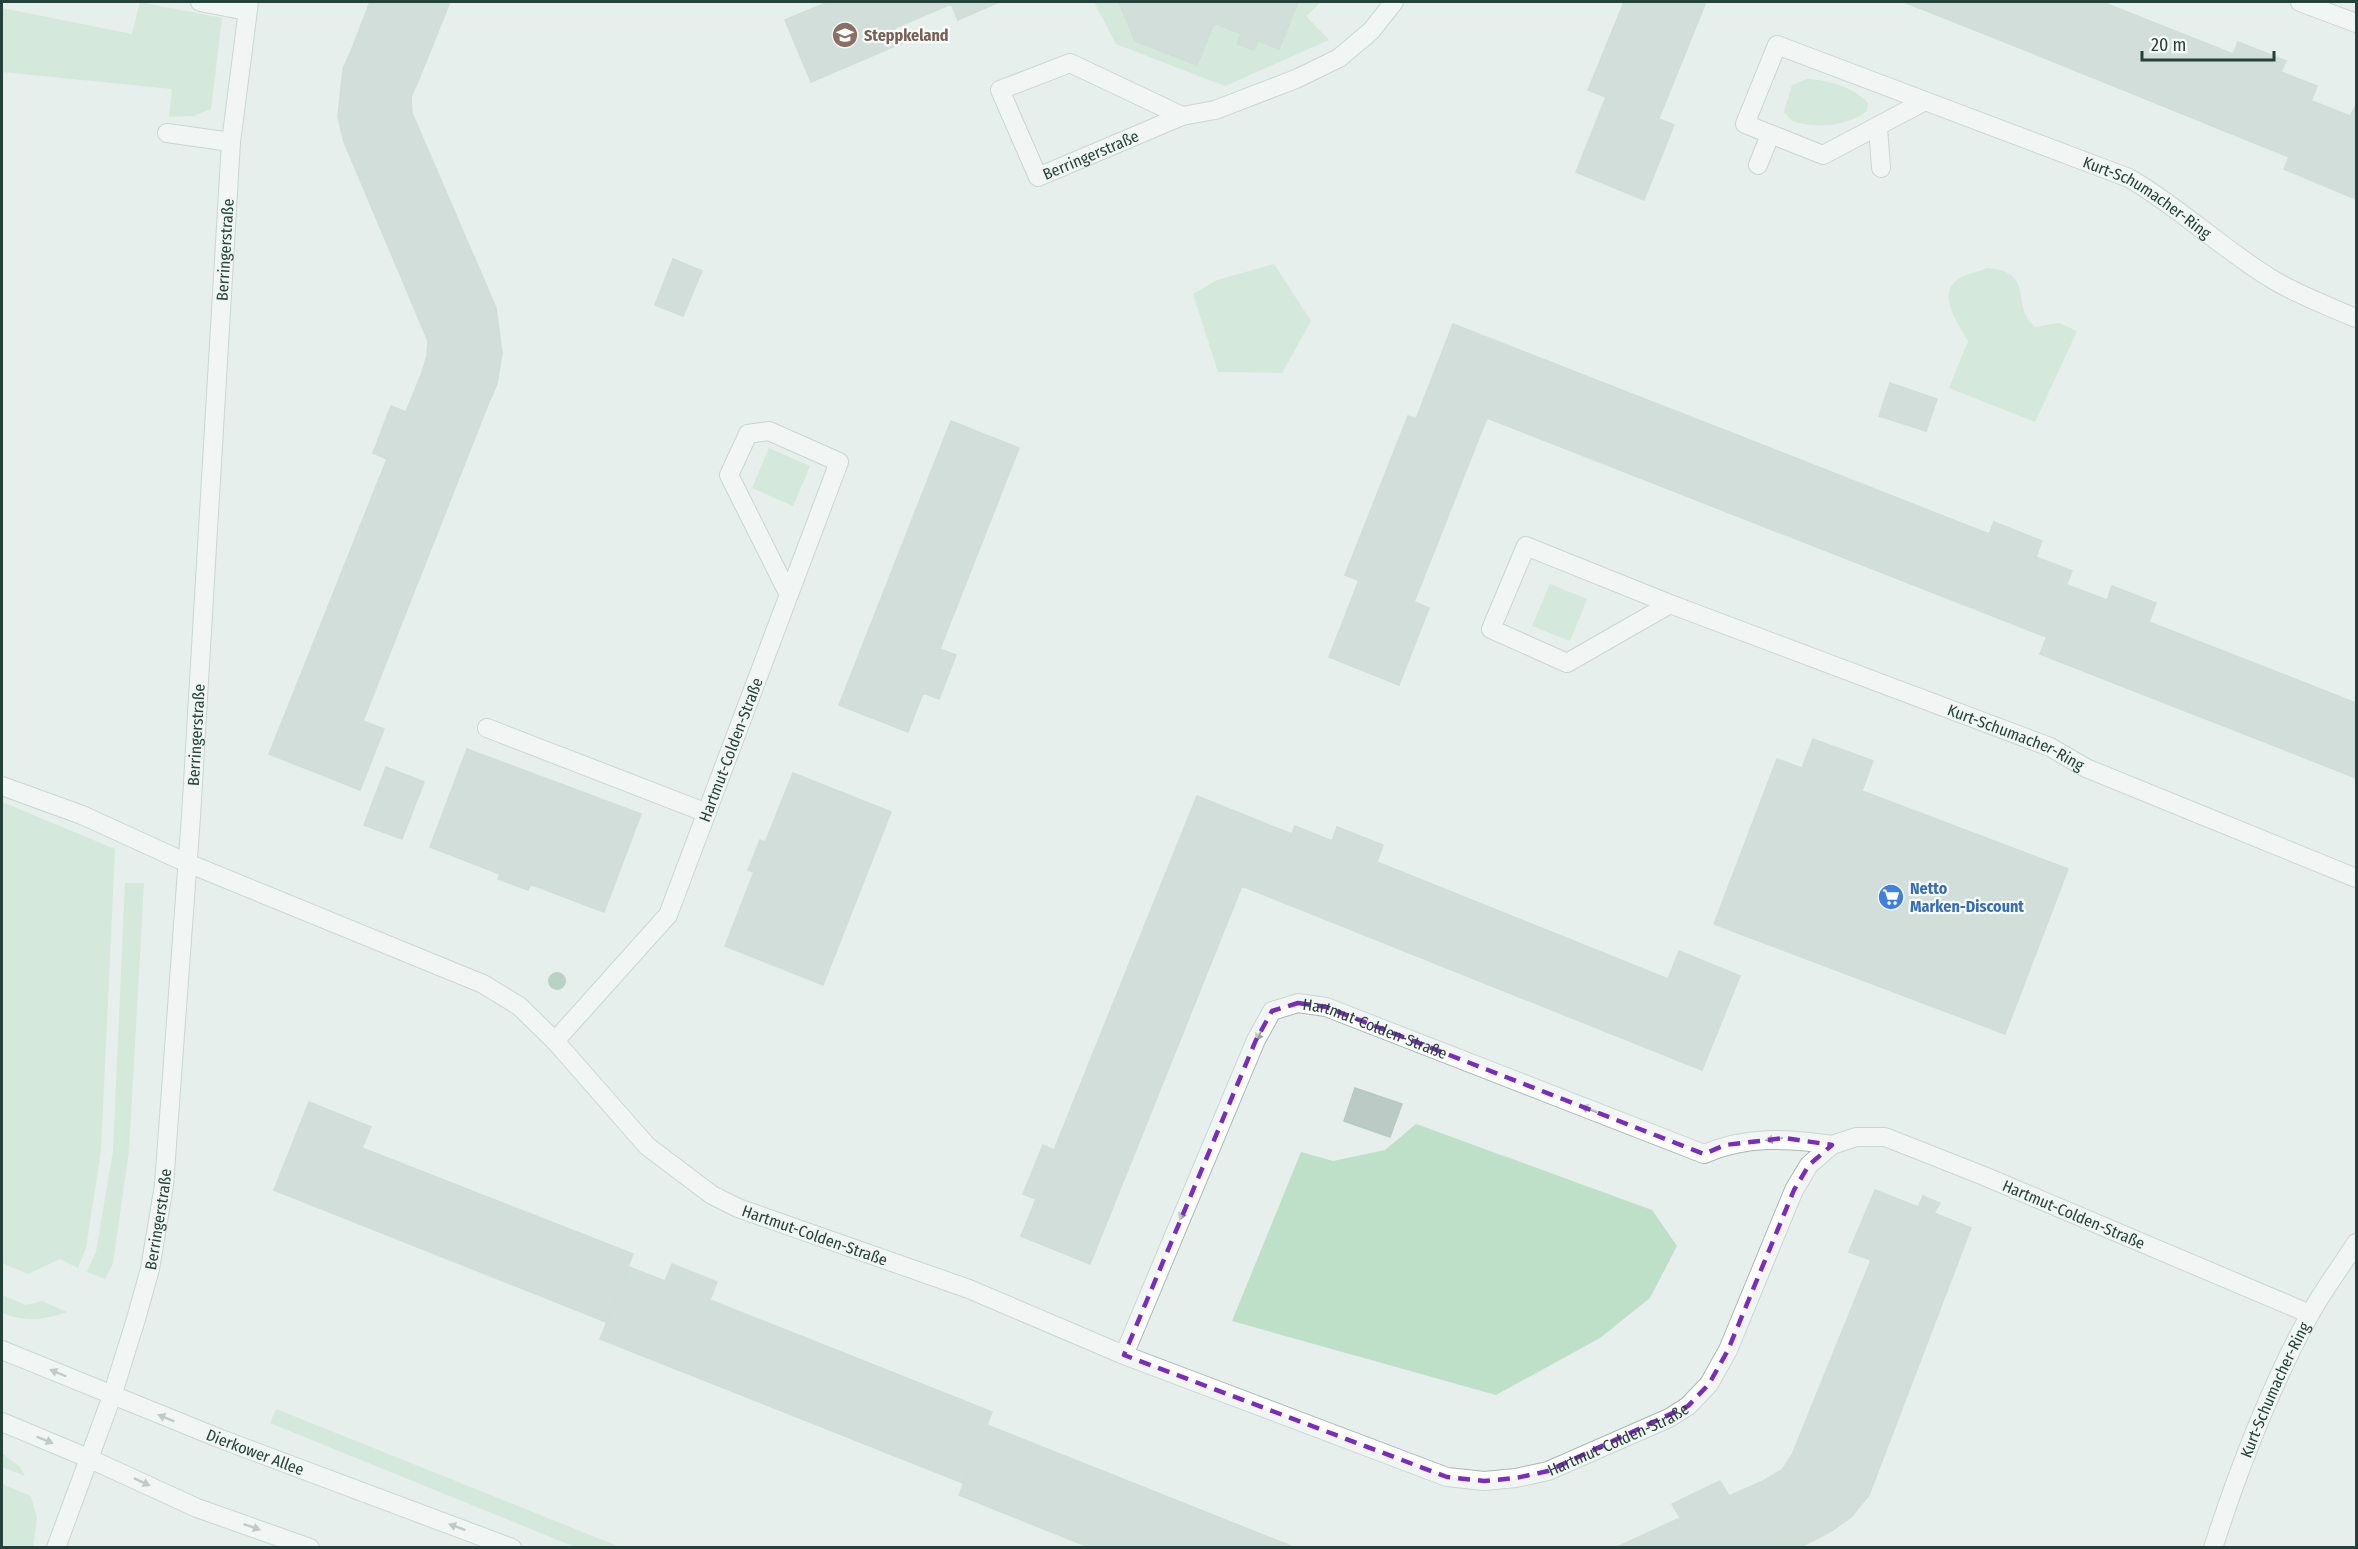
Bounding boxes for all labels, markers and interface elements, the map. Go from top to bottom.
school or university icon: Steppkeland [830,20,860,50]
scale bar [2142,24,2274,62]
place label: Steppkeland [864,26,949,45]
text: 20 m [2151,34,2186,56]
street label: Berringerstraße [1040,126,1142,183]
street label: Kurt-Schumacher-Ring [2080,152,2216,243]
street label: Berringerstraße [212,198,237,301]
street label: Hartmut-Colden-Straße [695,675,766,824]
street label: Berringerstraße [183,683,208,787]
street label: Kurt-Schumacher-Ring [1945,700,2088,775]
place label: Netto Marken-Discount [1910,879,2024,916]
supermarket icon: Netto Marken-Discount [1876,882,1906,912]
street label: Hartmut-Colden-Straße [1301,994,1450,1063]
one-way arrow [1255,1025,1265,1042]
one-way arrow [1580,1104,1598,1114]
one-way arrow [1764,1134,1783,1144]
street label: Berringerstraße [141,1168,175,1271]
street label: Hartmut-Colden-Straße [2000,1176,2148,1253]
street label: Hartmut-Colden-Straße [740,1201,890,1269]
one-way arrow [1179,1204,1188,1221]
street label: Kurt-Schumacher-Ring [2236,1318,2314,1460]
one-way arrow [49,1368,67,1378]
street label: Hartmut-Colden-Straße [1545,1399,1692,1479]
one-way arrow [157,1413,175,1422]
street label: Dierkower Allee [204,1425,307,1479]
one-way arrow [36,1436,54,1445]
one-way arrow [133,1477,151,1487]
one-way arrow [448,1522,466,1531]
one-way arrow [244,1523,262,1533]

